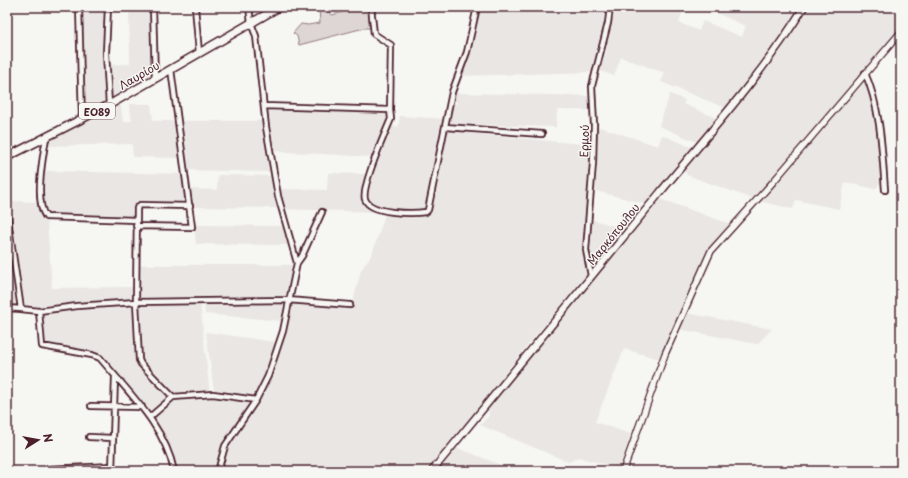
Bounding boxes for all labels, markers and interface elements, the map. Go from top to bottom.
street label: Λαυρίου [116,57,162,93]
road number: ΕΟ89 [79,103,115,119]
street label: Ερμού [575,124,593,158]
street label: Μαρκόπουλου [583,199,643,269]
north arrow [18,420,58,460]
text: N [39,432,58,444]

